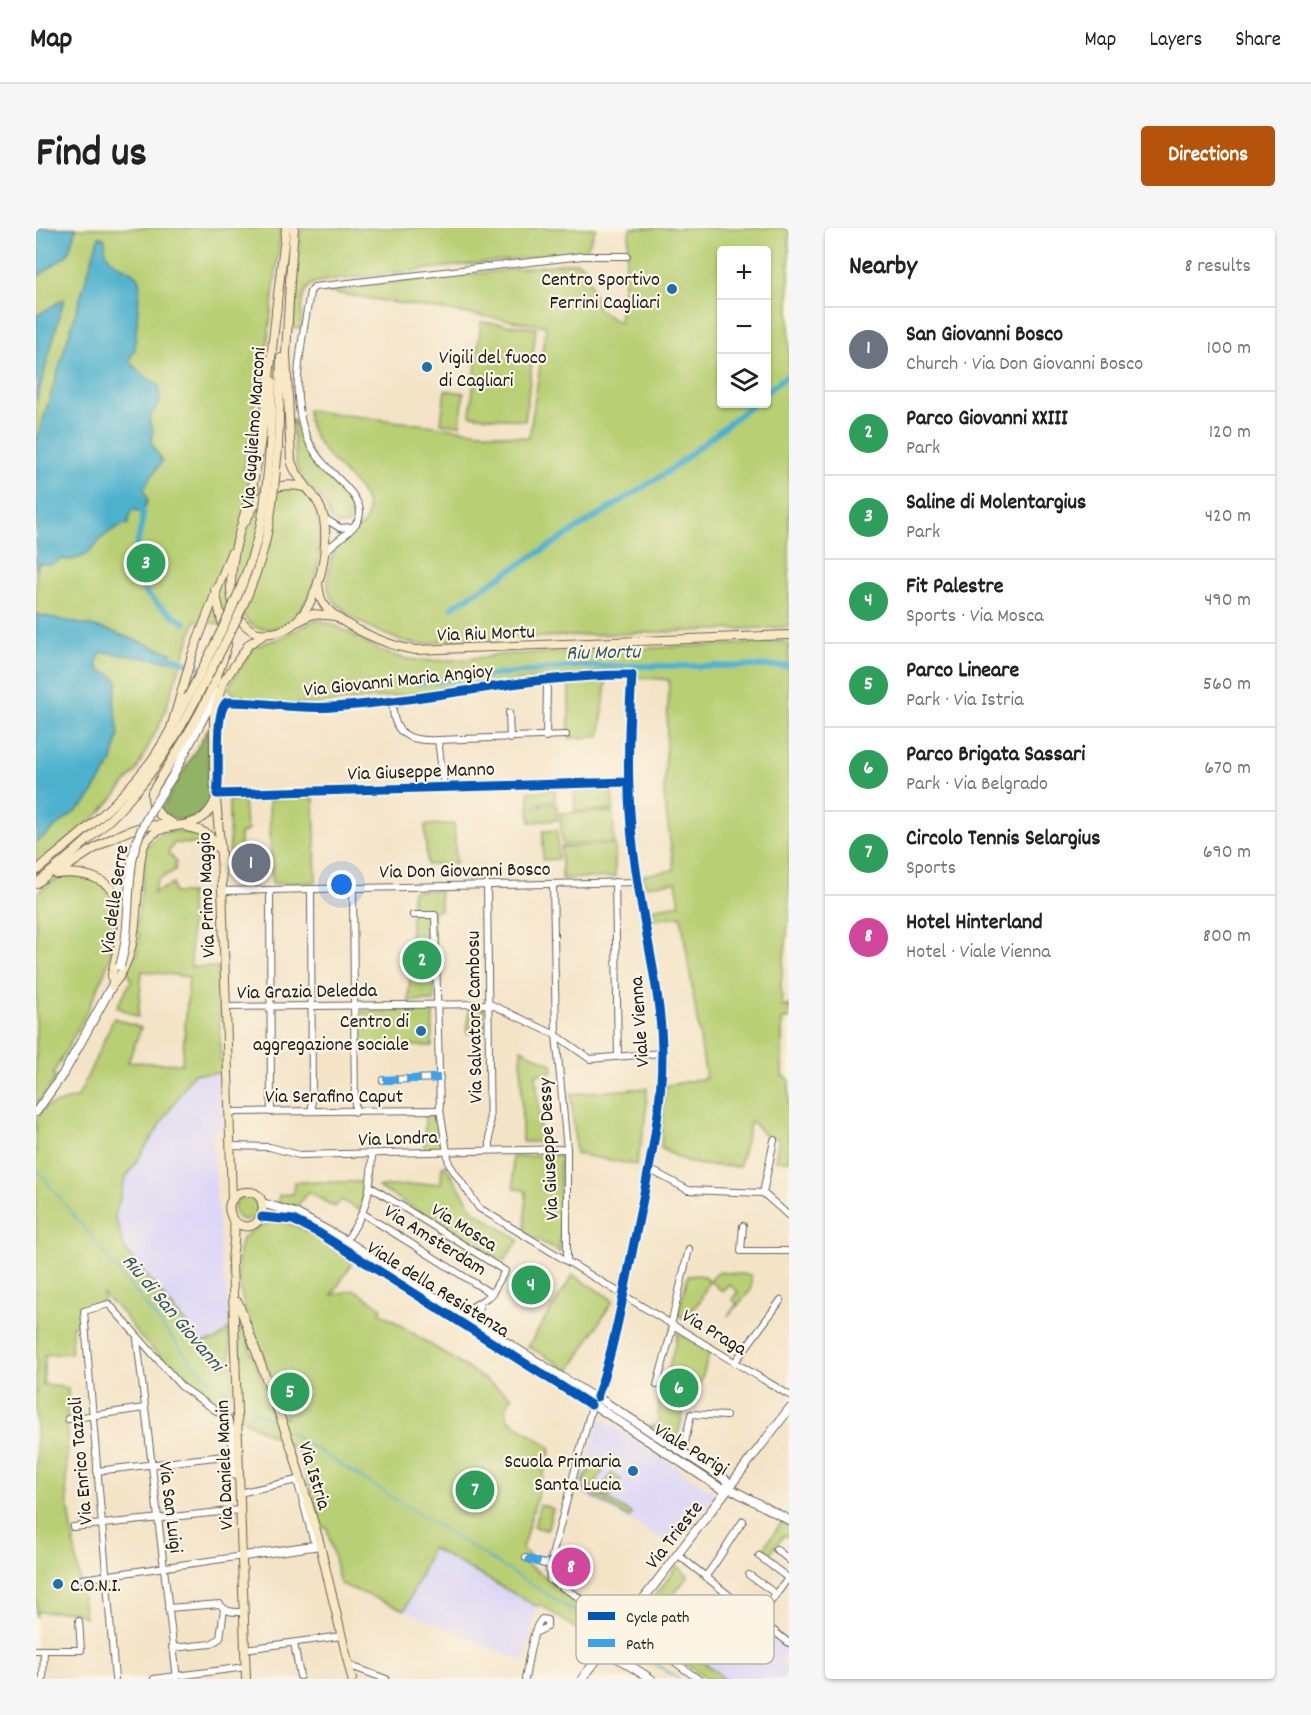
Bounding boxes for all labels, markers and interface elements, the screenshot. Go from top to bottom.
text: Map [30,21,72,61]
text: Map [1085,26,1116,56]
text: Layers [1149,26,1202,56]
text: Share [1235,26,1281,56]
text: Find us [36,126,147,186]
button: Directions [1141,126,1275,186]
map controls [717,246,771,408]
button: + [717,246,771,300]
text: Nearby [849,249,917,286]
text: 8 results [1185,253,1251,281]
place label: Centro Sportivo Ferrini Cagliari [541,267,660,318]
marker: Centro Sportivo Ferrini Cagliari [665,282,679,296]
button: − [717,300,771,354]
text: San Giovanni Bosco [906,320,1063,351]
text: 1 [866,335,871,363]
text: 100 m [1207,335,1251,363]
place label: Vigili del fuoco di Cagliari [439,345,547,396]
street label: Via Guglielmo Marconi [235,346,275,510]
text: Church · Via Don Giovanni Bosco [906,351,1143,379]
button: layers [717,354,771,408]
marker: Vigili del fuoco di Cagliari [420,360,434,374]
text: Parco Giovanni XXIII [906,404,1068,435]
text: 2 [864,419,873,447]
text: 120 m [1209,419,1251,447]
text: Park [906,435,940,463]
text: Saline di Molentargius [906,488,1086,519]
text: 3 [864,503,873,531]
text: 420 m [1205,503,1251,531]
text: Park [906,519,940,547]
pin: 3 [126,540,166,586]
text: Fit Palestre [906,572,1003,603]
text: 4 [864,587,873,615]
text: 490 m [1204,587,1251,615]
text: Sports · Via Mosca [906,603,1044,631]
street label: Via Riu Mortu [437,619,536,651]
water label: Riu Mortu [566,638,642,670]
text: Parco Lineare [906,656,1019,687]
street label: Via Giovanni Maria Angioy [302,658,495,706]
text: 5 [864,671,873,699]
text: 560 m [1203,671,1251,699]
text: Park · Via Istria [906,687,1024,715]
text: Parco Brigata Sassari [906,740,1085,771]
text: 6 [864,755,873,783]
text: 670 m [1204,755,1251,783]
street label: Via Giuseppe Manno [347,756,495,790]
text: Park · Via Belgrado [906,771,1048,799]
text: Circolo Tennis Selargius [906,824,1100,855]
street label: Via Primo Maggio [192,831,224,958]
text: 7 [865,839,872,867]
text: 690 m [1203,839,1251,867]
pin: 1 [232,840,270,886]
street label: Via delle Serre [94,843,137,956]
text: Sports [906,855,956,883]
street label: Via Don Giovanni Bosco [379,857,551,887]
your location [327,870,356,899]
text: Hotel Hinterland [906,908,1043,939]
text: 8 [864,923,873,951]
text: 800 m [1203,923,1251,951]
street label: Via Salvatore Cambosu [460,930,492,1103]
pin: 2 [402,938,442,982]
text: Hotel · Viale Vienna [906,939,1051,967]
street label: Viale Vienna [624,975,658,1068]
street label: Via Grazia Deledda [237,978,378,1008]
place label: Centro di aggregazione sociale [253,1009,409,1060]
marker: Centro di aggregazione sociale [414,1024,428,1038]
street label: Via Giuseppe Dessy [532,1076,568,1221]
street label: Via Serafino Caput [265,1084,403,1112]
street label: Via Londra [358,1125,439,1155]
street label: Via Mosca [425,1197,503,1260]
street label: Via Amsterdam [378,1199,491,1284]
street label: Viale della Resistenza [360,1235,515,1346]
water label: Riu di San Giovanni [113,1248,232,1382]
pin: 4 [512,1262,550,1308]
street label: Via Praga [676,1303,752,1364]
pin: 6 [660,1366,698,1410]
pin: 5 [270,1370,310,1414]
street label: Via Enrico Tazzoli [62,1395,102,1526]
street label: Via Daniele Manin [210,1399,242,1530]
street label: Viale Parigi [648,1417,733,1484]
street label: Via Istria [290,1438,337,1514]
place label: Scuola Primaria Santa Lucia [504,1449,622,1500]
street label: Via San Luigi [150,1460,189,1555]
marker: Scuola Primaria Santa Lucia [626,1464,640,1478]
pin: 7 [456,1468,494,1512]
street label: Via Trieste [640,1496,711,1576]
pin: 8 [552,1544,590,1590]
place label: C.O.N.I. [70,1573,121,1601]
marker: C.O.N.I. [51,1577,65,1591]
legend [576,1595,774,1664]
text: Cycle path [626,1607,689,1630]
text: Path [626,1634,654,1657]

